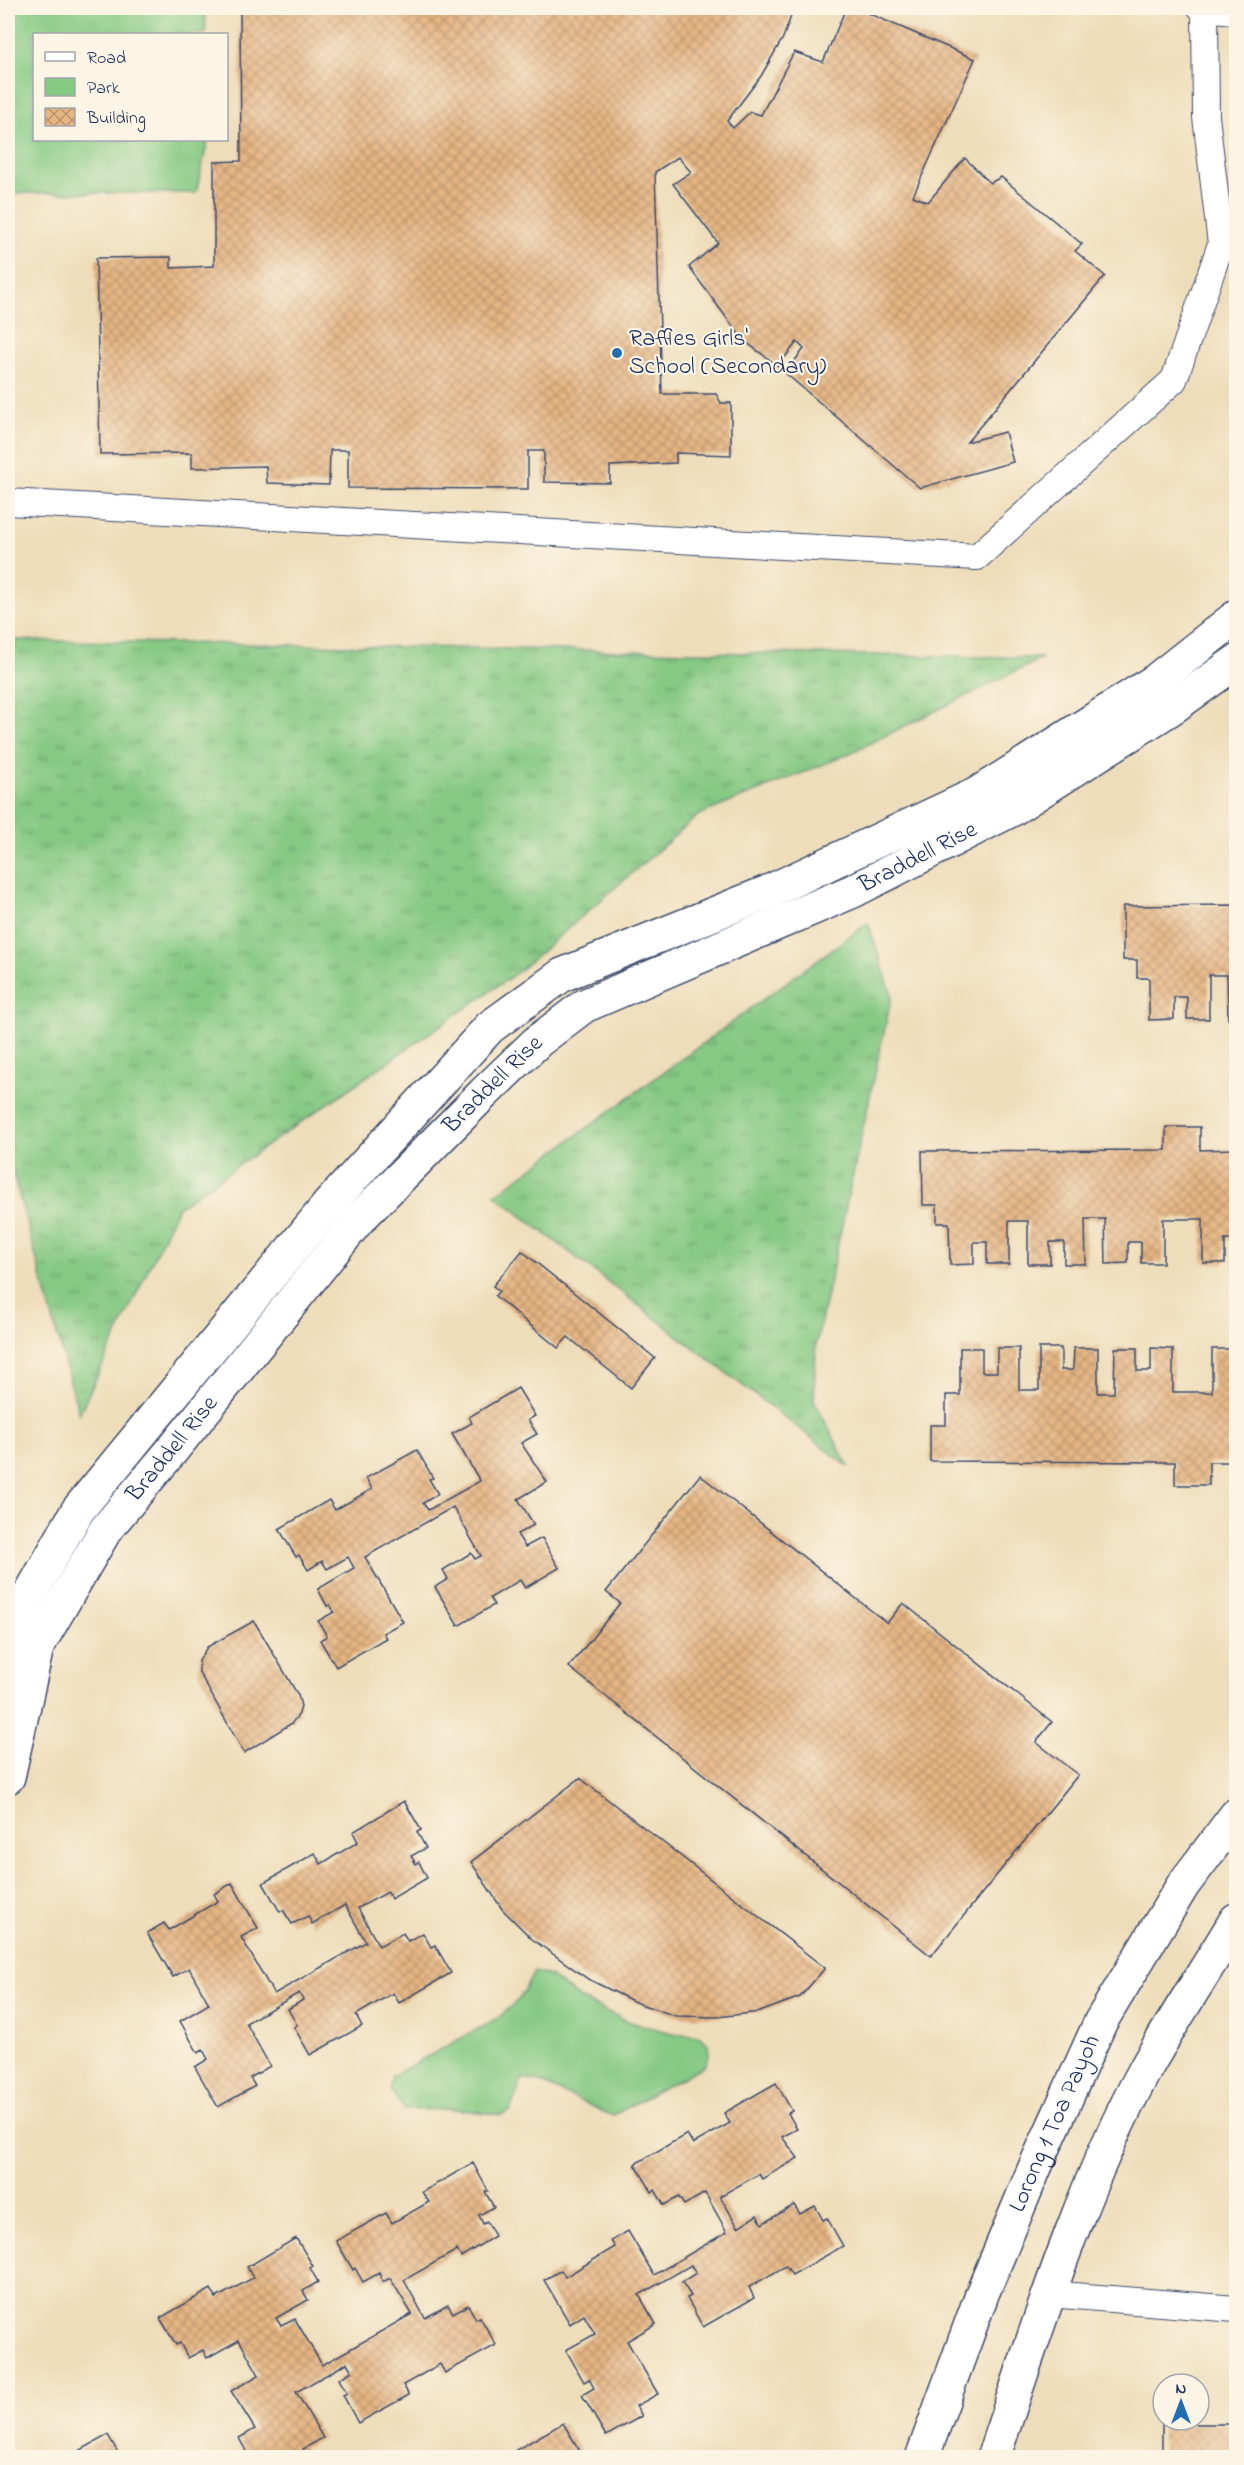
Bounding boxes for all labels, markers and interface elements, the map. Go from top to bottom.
legend [33,33,228,141]
text: Road [87,46,126,72]
text: Park [87,76,120,102]
text: Building [86,106,146,133]
place label: Raffles Girls' School (Secondary) [629,322,826,386]
marker: Raffles Girls' School (Secondary) [610,346,624,360]
street label: Braddell Rise [852,813,984,903]
street label: Braddell Rise [434,1027,552,1143]
street label: Braddell Rise [117,1388,227,1511]
street label: Lorong 1 Toa Payoh [1001,2029,1110,2218]
north arrow [1151,2372,1211,2432]
text: N [1176,2377,1187,2401]

